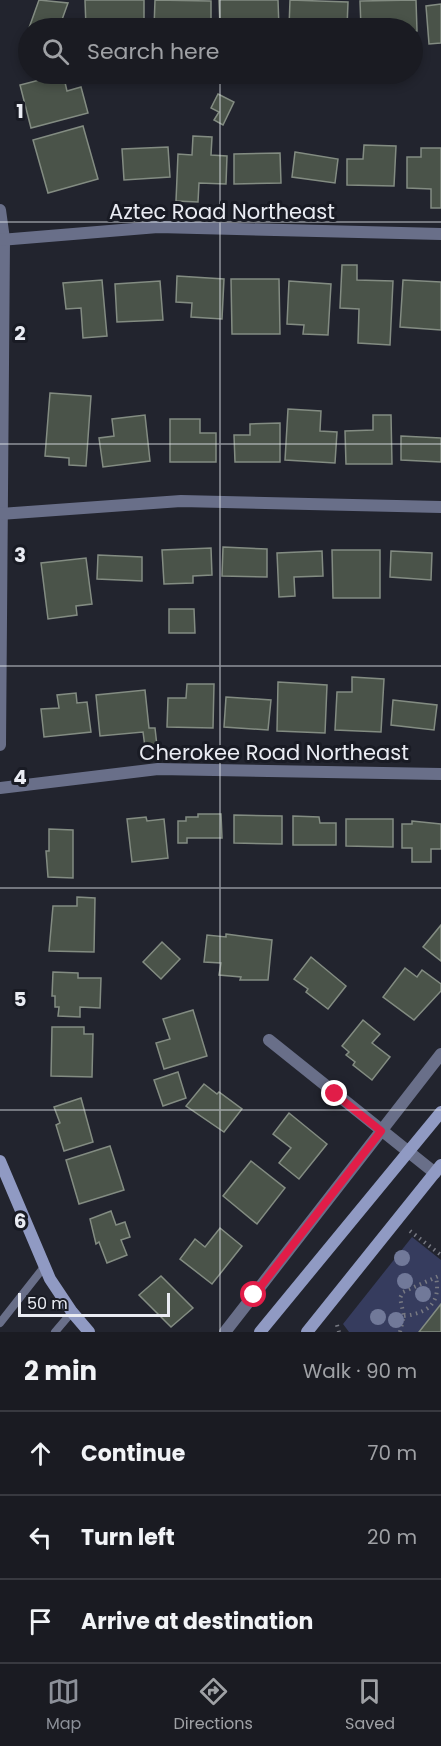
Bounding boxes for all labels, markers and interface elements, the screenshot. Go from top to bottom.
search box [18,18,423,84]
icon: search [39,35,72,68]
text: Search here [87,36,220,67]
text: 1 [16,97,24,125]
street label: Aztec Road Northeast [109,197,335,226]
text: 2 [14,319,26,347]
text: 3 [14,541,26,569]
street label: Cherokee Road Northeast [139,738,409,767]
text: 4 [13,763,27,791]
text: 5 [14,985,27,1013]
route end [321,1080,347,1106]
text: 6 [14,1207,26,1235]
route start [240,1281,266,1307]
scale bar [18,1290,170,1318]
text: 50 m [27,1292,68,1315]
text: 2 min [24,1353,97,1389]
text: Walk · 90 m [303,1357,417,1385]
icon: ahead [24,1437,57,1470]
text: Continue [81,1438,185,1469]
text: 70 m [368,1439,417,1467]
icon: left [24,1521,57,1554]
text: Turn left [81,1522,175,1553]
text: 20 m [367,1523,417,1551]
icon: arrive [24,1605,57,1638]
text: Arrive at destination [81,1606,313,1637]
tab: Map [46,1675,81,1736]
tab: Directions [174,1675,253,1736]
tab: Saved [345,1675,395,1736]

